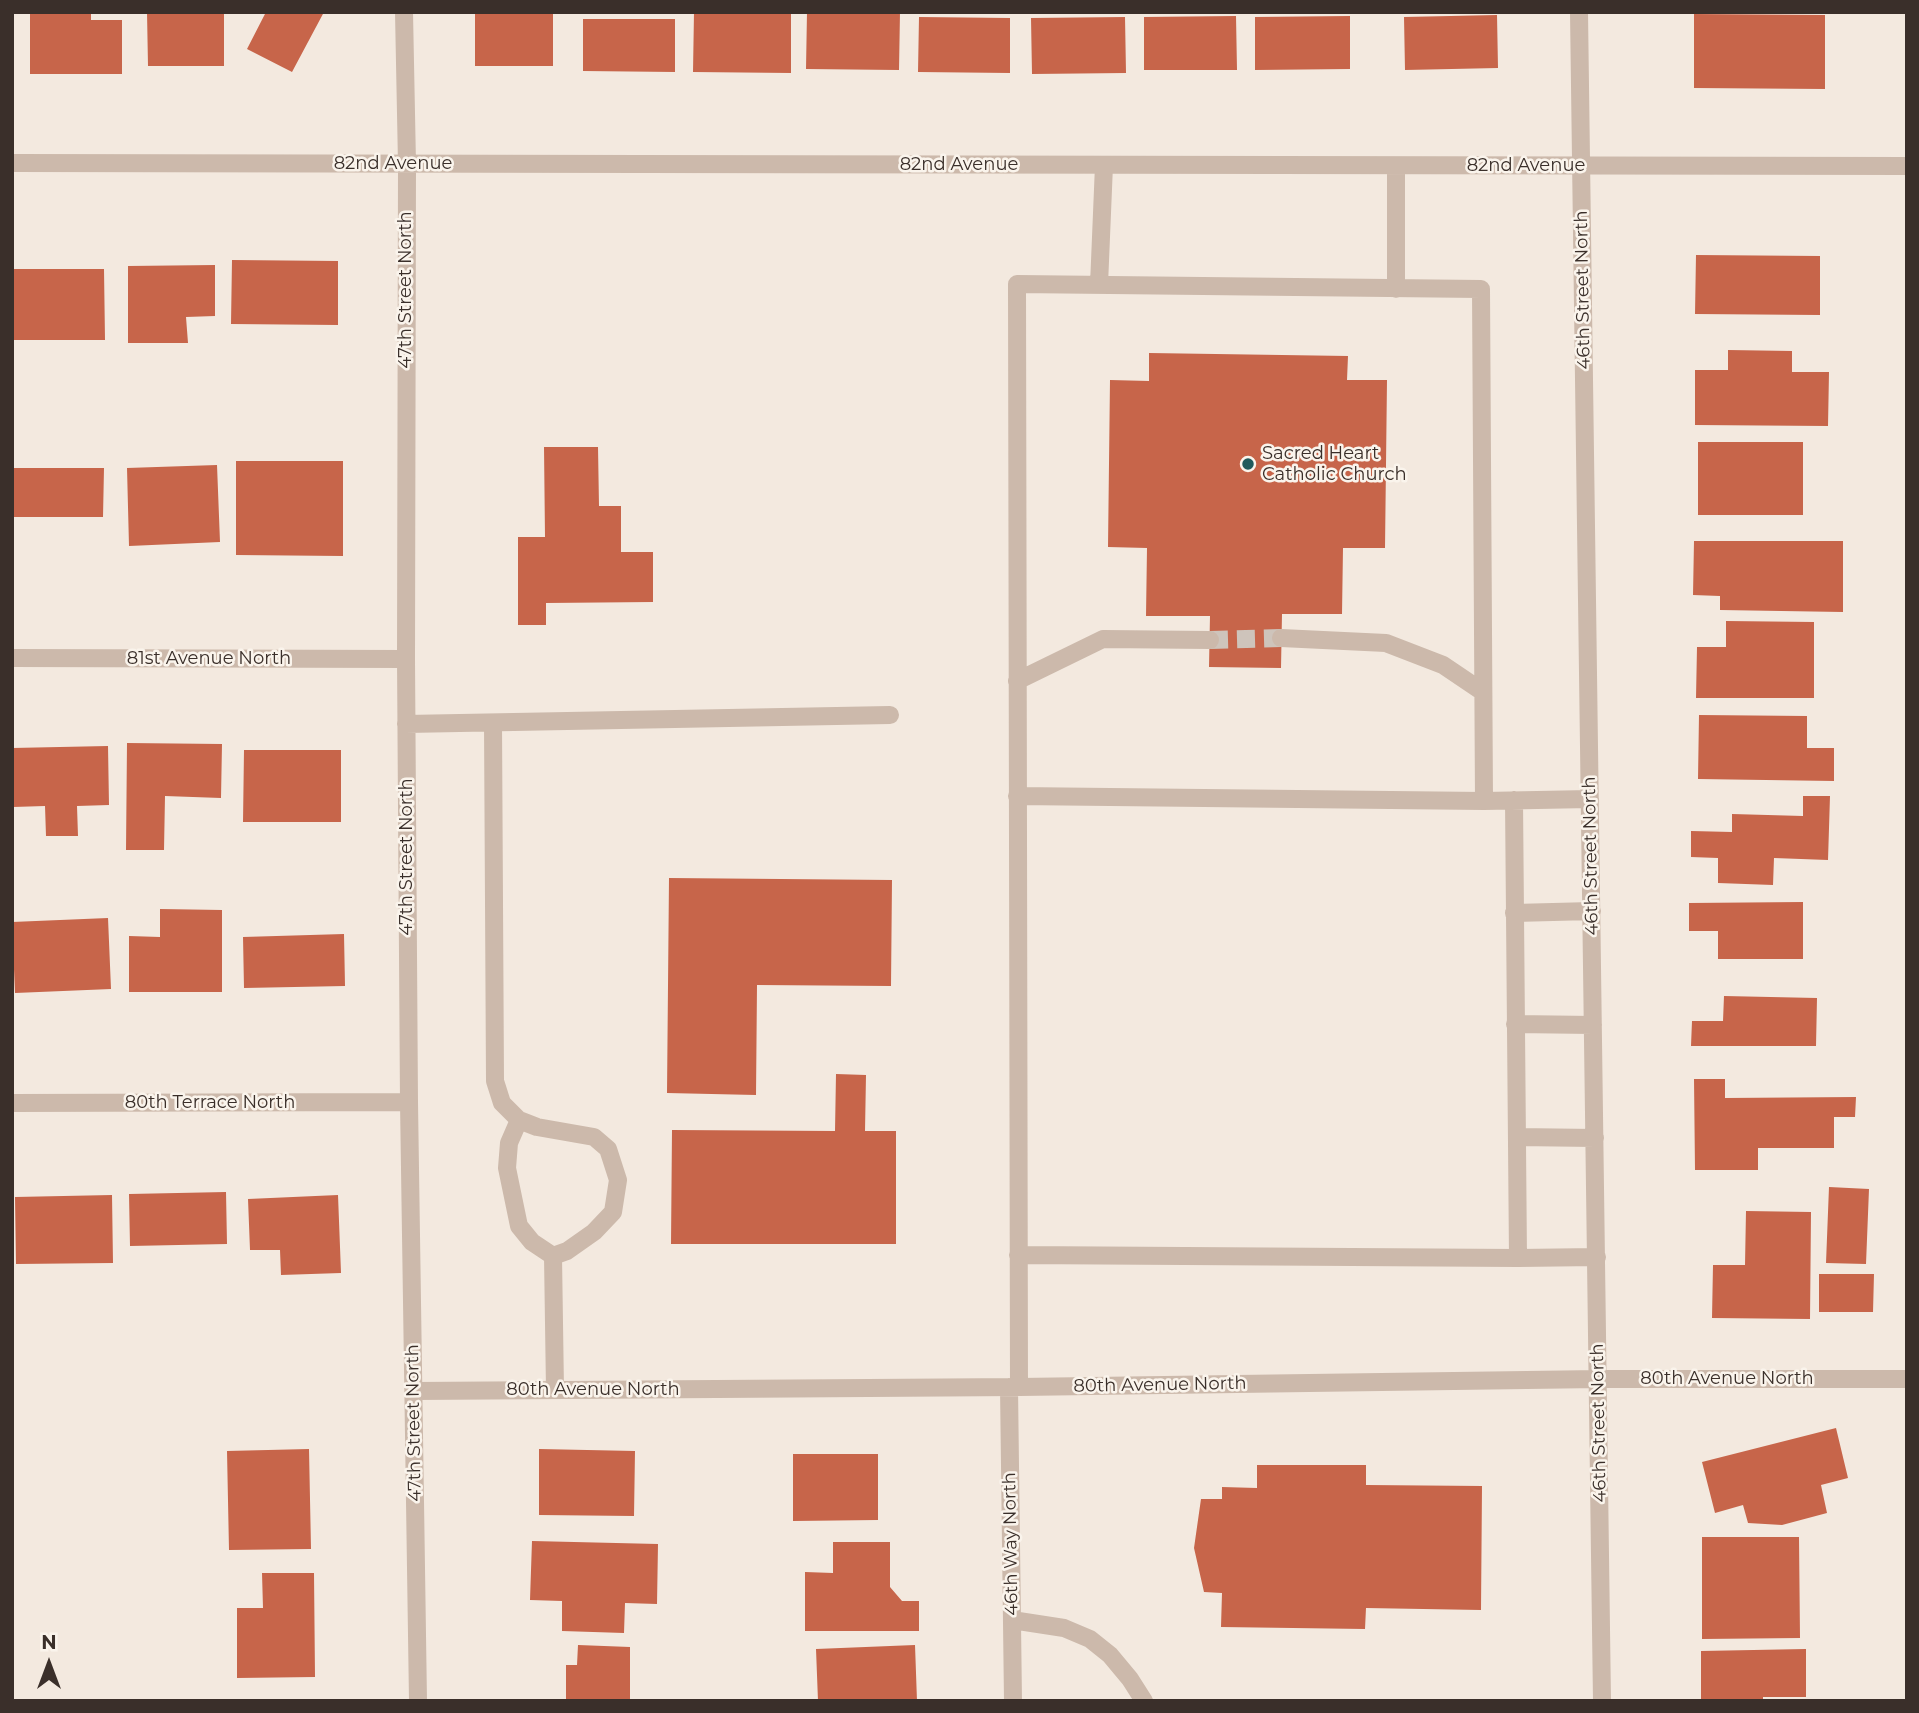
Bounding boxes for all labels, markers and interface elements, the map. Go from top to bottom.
street label: 82nd Avenue [334,153,452,175]
street label: 82nd Avenue [900,154,1018,176]
street label: 82nd Avenue [1467,155,1585,177]
street label: 46th Street North [1571,210,1595,370]
street label: 47th Street North [395,211,417,369]
place label: Sacred Heart Catholic Church [1262,443,1407,486]
marker: Sacred Heart Catholic Church [1240,456,1256,472]
street label: 81st Avenue North [127,648,291,670]
street label: 46th Street North [1579,776,1603,936]
street label: 47th Street North [396,778,418,936]
street label: 80th Terrace North [125,1092,295,1114]
street label: 46th Street North [1587,1343,1611,1503]
street label: 47th Street North [402,1344,426,1502]
street label: 80th Avenue North [1640,1368,1814,1390]
street label: 80th Avenue North [1073,1373,1247,1397]
street label: 80th Avenue North [506,1379,680,1401]
street label: 46th Way North [999,1472,1023,1616]
north arrow [14,1629,84,1699]
text: N [41,1631,57,1654]

